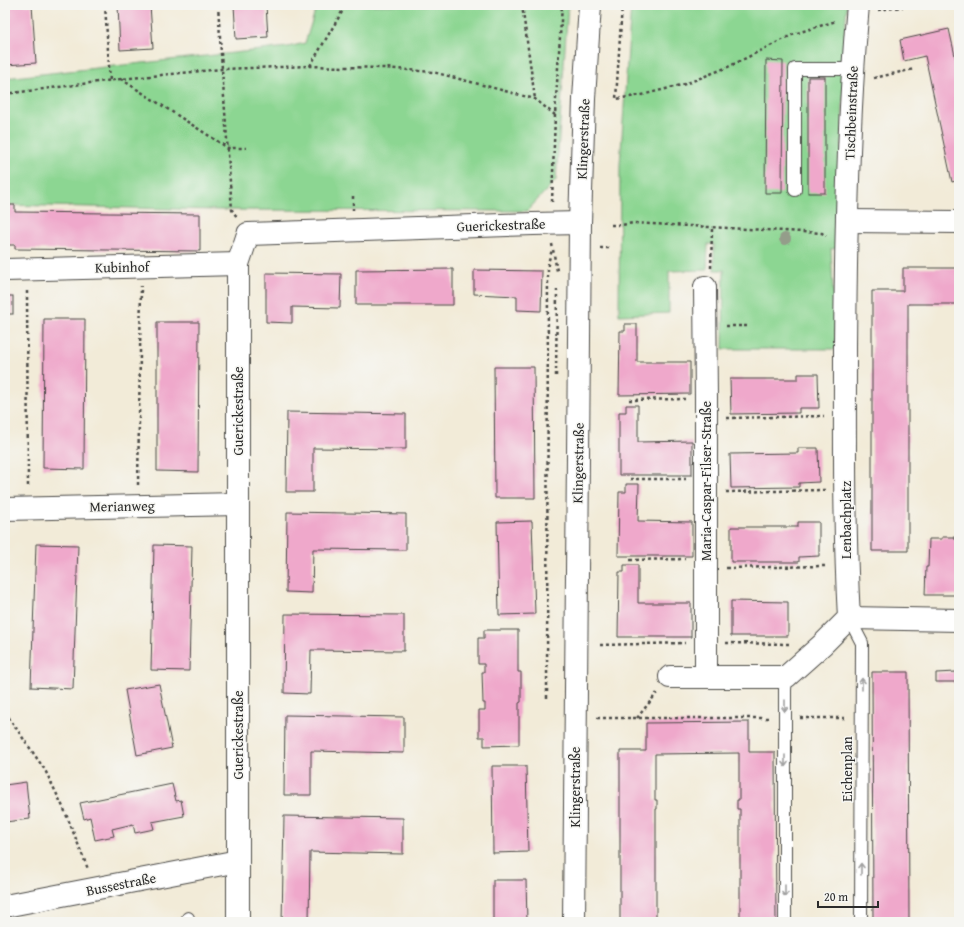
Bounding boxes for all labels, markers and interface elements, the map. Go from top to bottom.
street label: Tischbeinstraße [839,65,863,160]
street label: Klingerstraße [572,98,594,180]
street label: Guerickestraße [456,213,546,237]
street label: Kubinhof [95,257,151,277]
street label: Guerickestraße [228,366,248,456]
street label: Maria-Caspar-Filser-Straße [696,401,716,561]
street label: Klingerstraße [567,422,589,504]
street label: Lenbachplatz [836,481,856,559]
street label: Merianweg [89,495,155,517]
one-way arrow [858,678,866,691]
street label: Guerickestraße [228,690,248,780]
one-way arrow [781,699,789,712]
street label: Eichenplan [837,736,857,802]
street label: Klingerstraße [565,746,585,827]
one-way arrow [781,754,789,767]
one-way arrow [857,863,865,876]
street label: Bussestraße [84,867,158,901]
scale bar [818,883,878,909]
one-way arrow [781,884,789,897]
text: 20 m [824,888,848,905]

